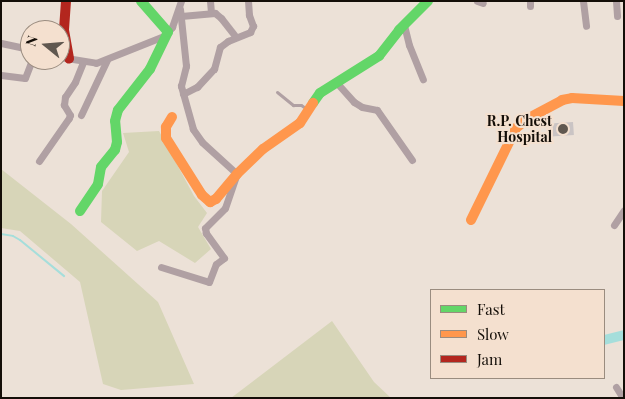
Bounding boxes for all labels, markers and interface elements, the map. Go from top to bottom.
north arrow [20,20,70,70]
text: N [21,33,42,48]
place label: R.P. Chest Hospital [487,113,552,146]
marker: R.P. Chest Hospital [556,122,570,136]
legend [430,289,605,379]
text: Fast [477,299,505,319]
text: Slow [477,324,509,344]
text: Jam [477,349,502,369]

